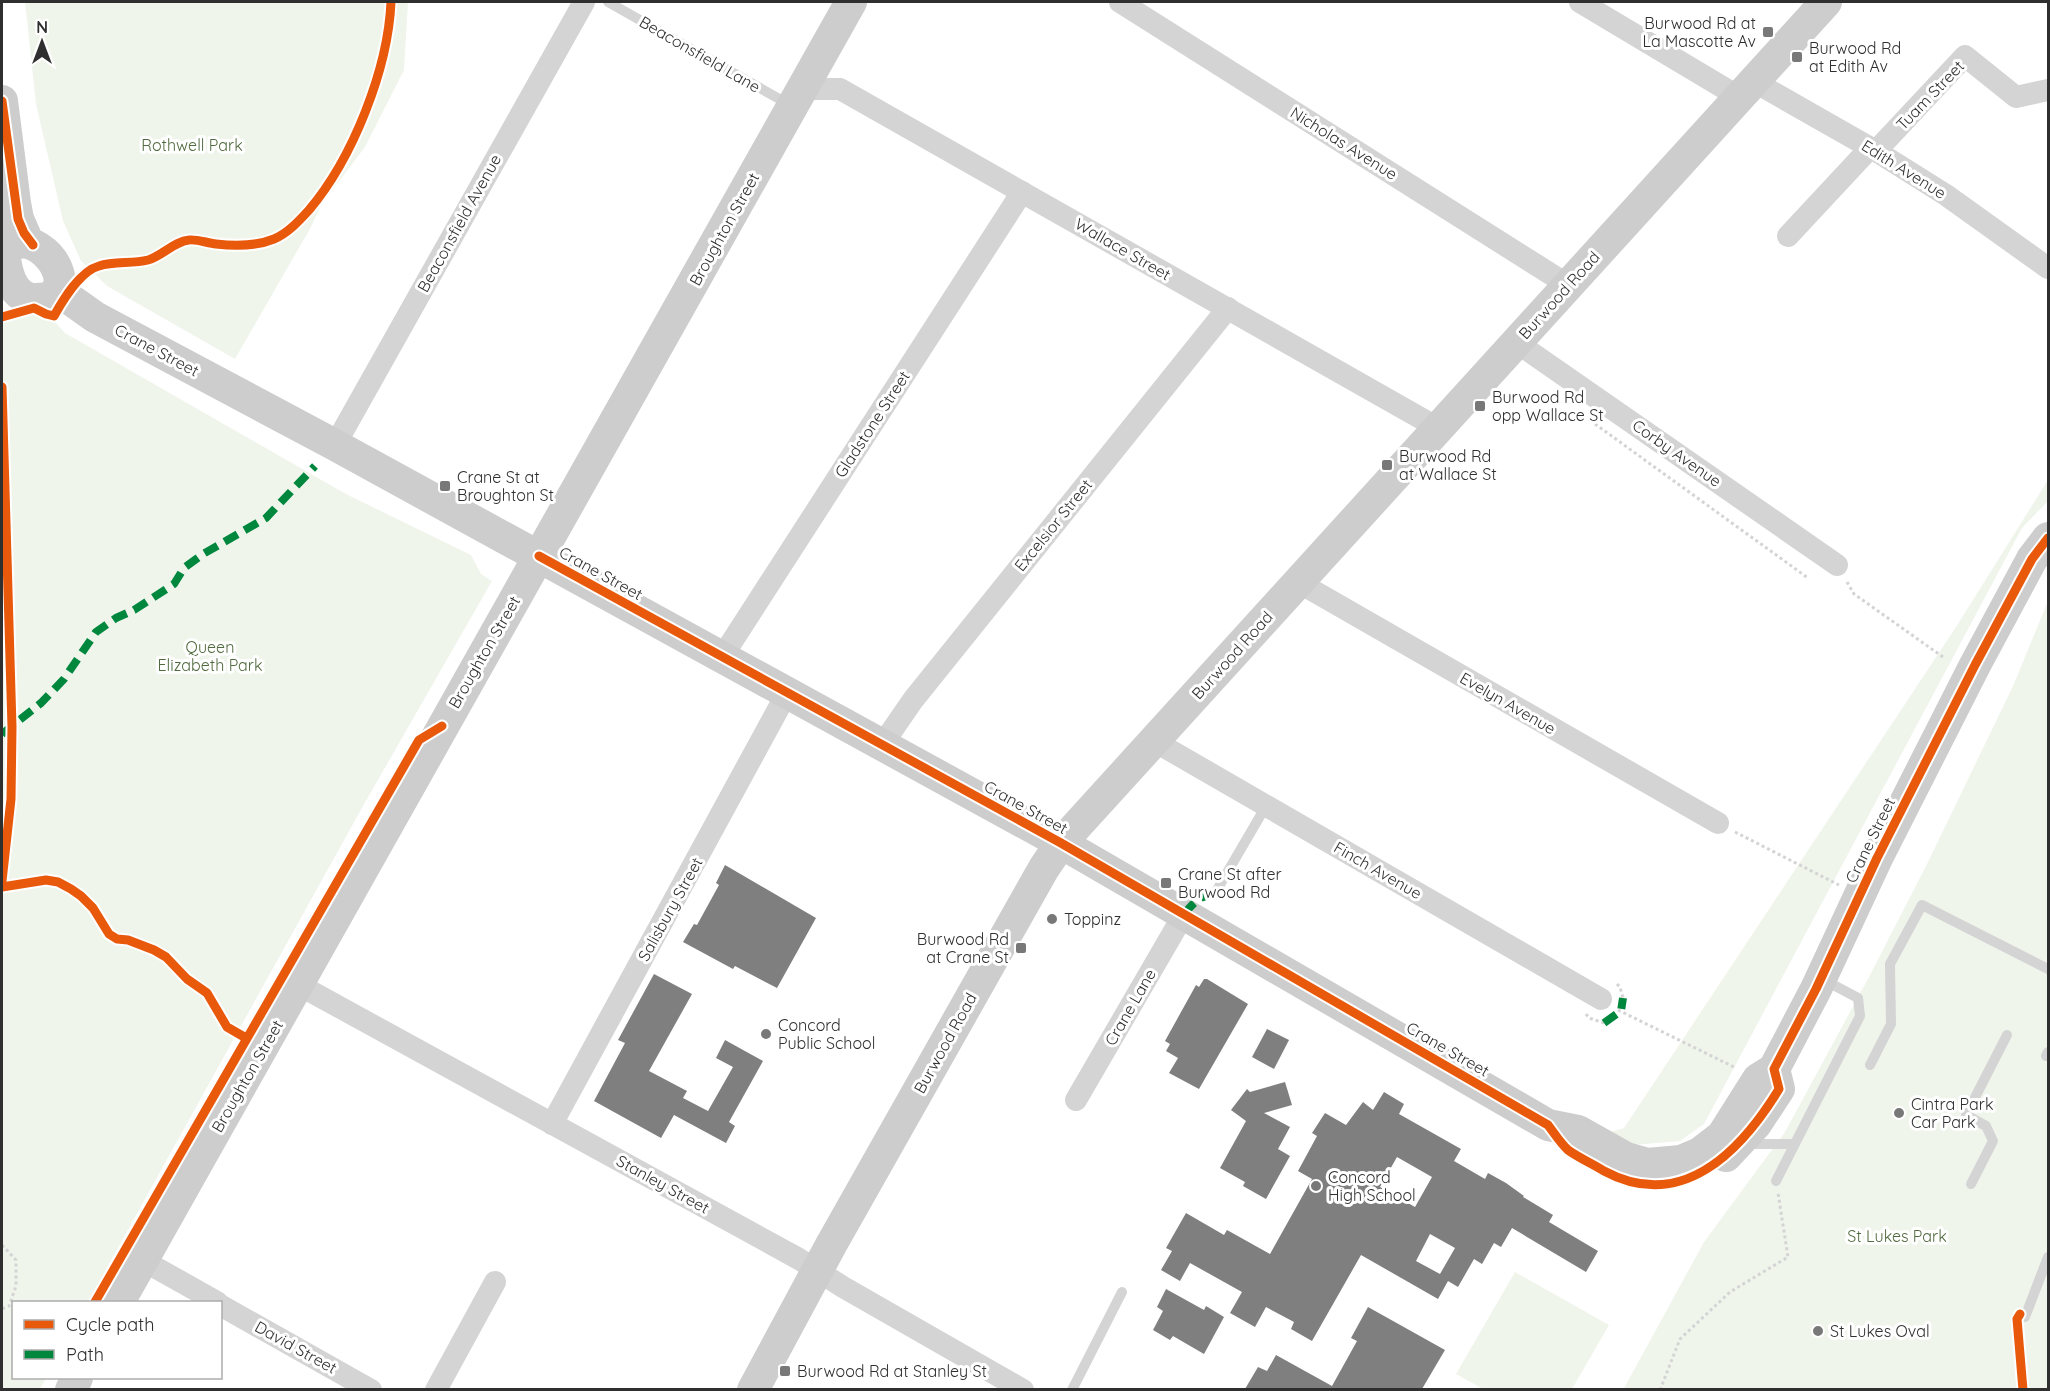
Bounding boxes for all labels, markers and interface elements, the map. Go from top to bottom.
street label: Beaconsfield Lane [636,11,764,97]
north arrow [12,12,72,72]
place label: Burwood Rd at La Mascotte Av [1642,13,1756,51]
text: N [36,17,48,37]
marker: Burwood Rd at La Mascotte Av [1761,25,1775,39]
place label: Burwood Rd at Edith Av [1809,38,1901,76]
marker: Burwood Rd at Edith Av [1790,50,1804,64]
street label: Tuam Street [1892,56,1968,134]
street label: Nicholas Avenue [1287,102,1401,184]
park label: Rothwell Park [141,135,243,155]
street label: Edith Avenue [1858,135,1950,203]
street label: Beaconsfield Avenue [413,151,505,295]
street label: Broughton Street [685,169,763,289]
street label: Wallace Street [1071,213,1175,285]
street label: Burwood Road [1514,247,1604,343]
street label: Crane Street [111,319,203,381]
street label: Gladstone Street [830,367,914,481]
place label: Burwood Rd opp Wallace St [1492,387,1604,425]
marker: Burwood Rd opp Wallace St [1473,399,1487,413]
street label: Corby Avenue [1629,415,1725,491]
place label: Burwood Rd at Wallace St [1399,446,1497,484]
marker: Burwood Rd at Wallace St [1380,458,1394,472]
place label: Crane St at Broughton St [457,467,554,505]
street label: Excelsior Street [1010,475,1096,575]
marker: Crane St at Broughton St [438,479,452,493]
street label: Crane Street [556,542,646,604]
street label: Broughton Street [444,592,524,712]
street label: Burwood Road [1187,607,1277,703]
park label: Queen Elizabeth Park [157,637,263,675]
street label: Evelyn Avenue [1457,668,1559,738]
street label: Crane Street [981,776,1071,838]
street label: Crane Street [1841,794,1899,886]
street label: Finch Avenue [1330,837,1426,903]
street label: Salisbury Street [633,854,707,964]
place label: Crane St after Burwood Rd [1178,864,1282,902]
marker: Crane St after Burwood Rd [1159,876,1173,890]
place label: Toppinz [1064,909,1121,929]
marker: Toppinz [1045,912,1059,926]
place label: Burwood Rd at Crane St [917,929,1009,967]
marker: Burwood Rd at Crane St [1014,941,1028,955]
street label: Crane Lane [1100,965,1160,1049]
street label: Burwood Road [909,989,981,1097]
place label: Concord Public School [778,1015,875,1053]
street label: Broughton Street [207,1016,287,1136]
street label: Crane Street [1403,1017,1493,1081]
marker: Concord Public School [759,1027,773,1041]
place label: Cintra Park Car Park [1911,1094,1993,1132]
marker: Cintra Park Car Park [1892,1106,1906,1120]
street label: Stanley Street [613,1150,713,1218]
place label: Concord High School [1328,1167,1416,1205]
marker: Concord High School [1309,1179,1323,1193]
park label: St Lukes Park [1847,1226,1947,1246]
legend [12,1301,222,1379]
text: Cycle path [66,1313,154,1336]
street label: David Street [251,1316,341,1378]
place label: St Lukes Oval [1830,1321,1930,1341]
marker: St Lukes Oval [1811,1324,1825,1338]
text: Path [66,1343,104,1366]
place label: Burwood Rd at Stanley St [797,1361,987,1381]
marker: Burwood Rd at Stanley St [778,1364,792,1378]

